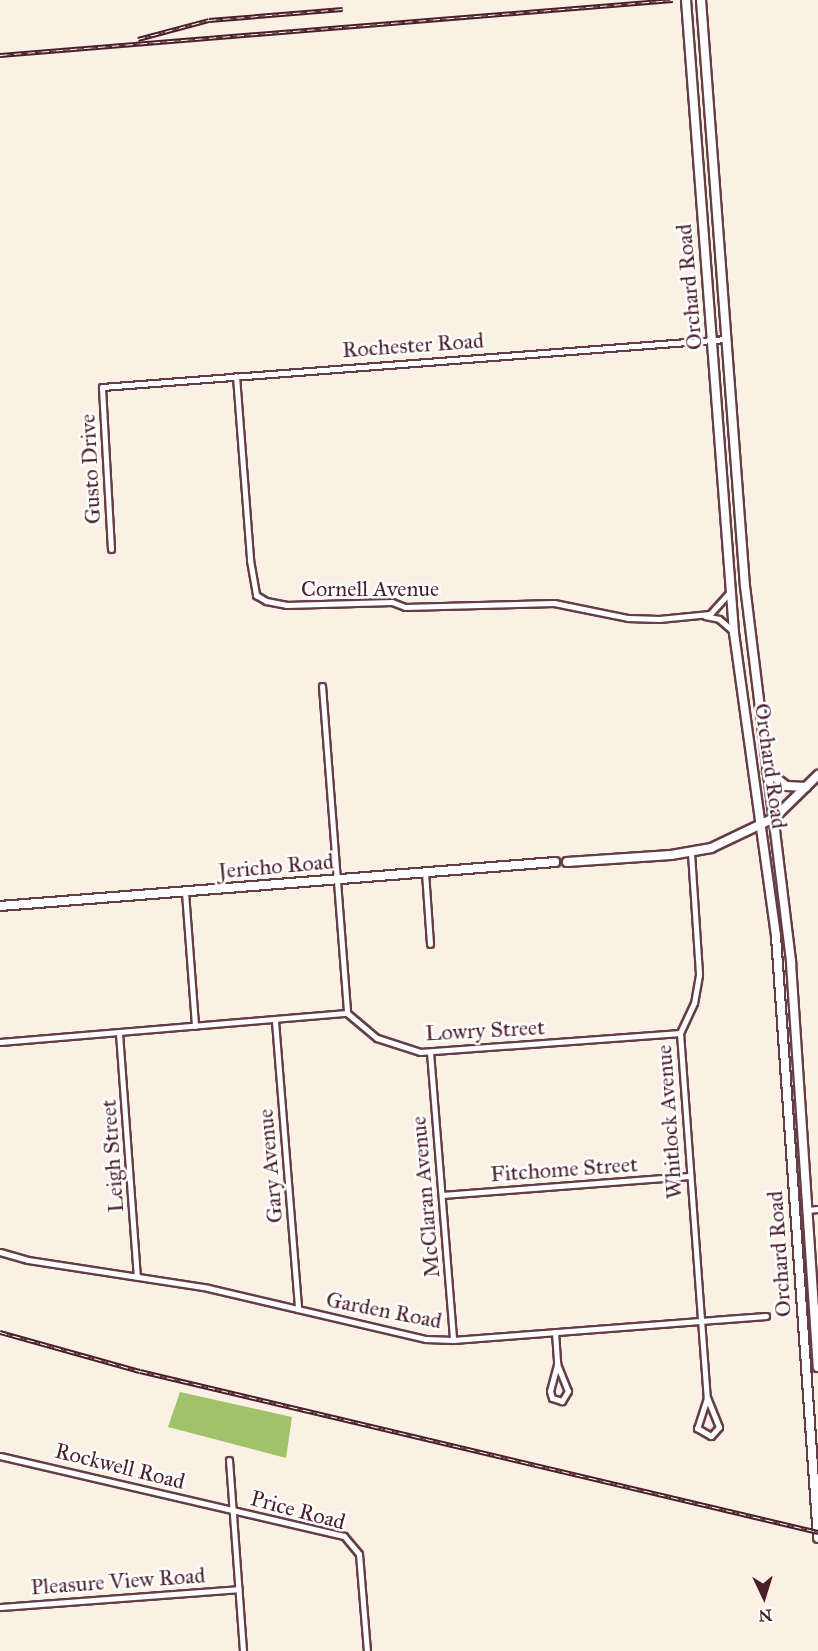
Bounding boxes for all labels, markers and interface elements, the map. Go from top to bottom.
street label: Orchard Road [670,223,708,351]
street label: Rochester Road [341,327,485,363]
street label: Gusto Drive [74,413,106,525]
street label: Cornell Avenue [301,576,439,602]
street label: Orchard Road [749,702,793,830]
street label: Jericho Road [217,848,335,884]
street label: Lowry Street [424,1014,546,1046]
street label: Whitlock Avenue [650,1044,688,1200]
street label: Leigh Street [95,1099,129,1213]
street label: Gary Avenue [252,1108,288,1224]
street label: McClaran Avenue [405,1115,445,1279]
street label: Fitchome Street [489,1151,639,1187]
street label: Orchard Road [761,1190,797,1318]
street label: Garden Road [324,1286,444,1334]
street label: Rockwell Road [52,1437,188,1495]
street label: Price Road [248,1485,348,1535]
street label: Pleasure View Road [30,1562,206,1600]
north arrow [734,1567,794,1627]
text: N [758,1606,773,1625]

